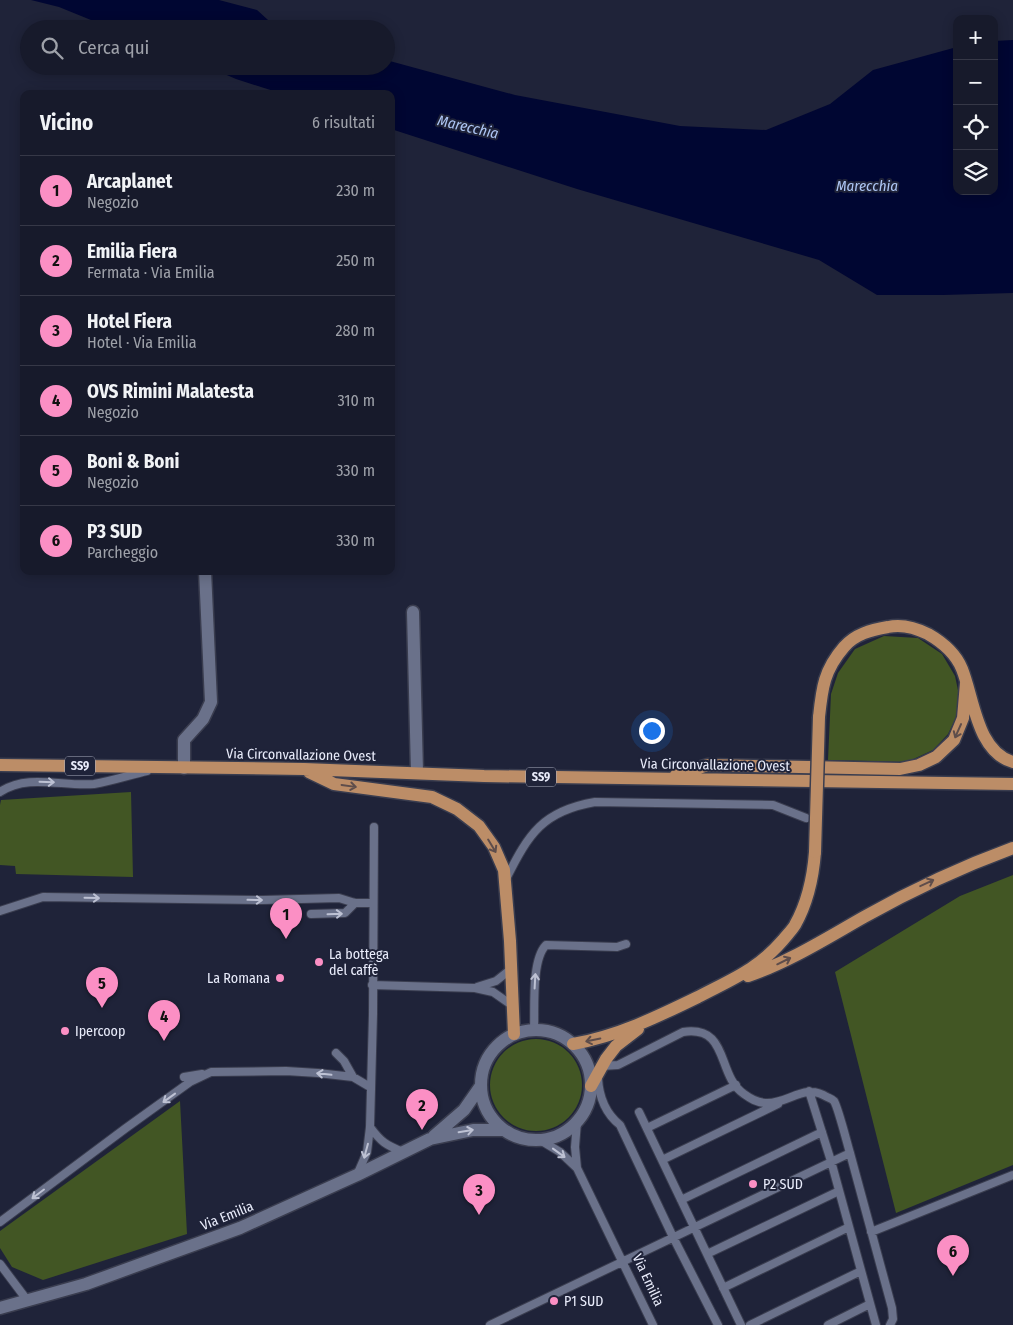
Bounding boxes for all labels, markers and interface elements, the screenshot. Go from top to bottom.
map controls [953,15,998,195]
button: + [953,15,998,60]
search box [20,20,395,75]
icon: search [38,34,66,62]
text: Cerca qui [78,36,149,59]
button: − [953,60,998,105]
button: locate [953,105,998,150]
text: Vicino [40,110,93,136]
water label: Marecchia [436,111,500,143]
text: 6 risultati [312,113,375,132]
button: layers [953,150,998,195]
text: Arcaplanet [87,170,172,193]
water label: Marecchia [836,177,898,195]
text: 1 [53,181,59,200]
text: 230 m [336,181,375,200]
text: Negozio [87,193,139,212]
text: Emilia Fiera [87,240,177,263]
text: 2 [52,251,60,270]
text: 250 m [336,251,375,270]
text: Fermata · Via Emilia [87,263,215,282]
text: Hotel Fiera [87,310,172,333]
text: 3 [52,321,60,340]
text: 280 m [336,321,375,340]
text: Hotel · Via Emilia [87,333,197,352]
text: OVS Rimini Malatesta [87,380,254,403]
text: 4 [52,391,60,410]
text: 310 m [338,391,375,410]
text: Negozio [87,403,139,422]
text: Boni & Boni [87,450,179,473]
text: 5 [52,461,60,480]
text: 330 m [336,461,375,480]
text: Negozio [87,473,139,492]
text: P3 SUD [87,520,142,543]
text: 6 [52,531,60,550]
text: 330 m [336,531,375,550]
text: Parcheggio [87,543,158,562]
your location [639,718,665,744]
one-way arrow [952,723,962,738]
street label: Via Circonvallazione Ovest [226,745,376,765]
street label: Via Circonvallazione Ovest [640,755,790,775]
road number: SS9 [65,756,95,776]
road number: SS9 [526,768,556,786]
one-way arrow [38,777,54,787]
one-way arrow [341,781,357,791]
one-way arrow [488,838,498,852]
one-way arrow [919,878,934,888]
one-way arrow [84,893,100,903]
one-way arrow [246,895,262,905]
pin: 1 [270,898,302,939]
one-way arrow [326,909,343,919]
place label: La bottega del caffè [329,946,389,979]
one-way arrow [776,955,791,965]
marker: La bottega del caffè [313,956,325,968]
pin: 5 [86,967,118,1008]
place label: La Romana [207,970,270,987]
marker: La Romana [274,972,286,984]
one-way arrow [531,973,540,989]
pin: 4 [148,1000,180,1041]
place label: Ipercoop [75,1023,125,1040]
marker: Ipercoop [59,1025,71,1037]
one-way arrow [586,1036,602,1045]
one-way arrow [316,1069,332,1079]
pin: 2 [406,1089,438,1130]
one-way arrow [163,1093,176,1104]
one-way arrow [458,1126,474,1136]
one-way arrow [361,1143,370,1159]
one-way arrow [552,1147,565,1158]
pin: 3 [463,1174,495,1215]
place label: P2 SUD [763,1176,803,1193]
marker: P2 SUD [747,1178,759,1190]
one-way arrow [31,1189,45,1199]
street label: Via Emilia [198,1198,256,1234]
pin: 6 [937,1235,969,1276]
street label: Via Emilia [629,1251,668,1309]
place label: P1 SUD [564,1293,603,1310]
marker: P1 SUD [548,1295,560,1307]

